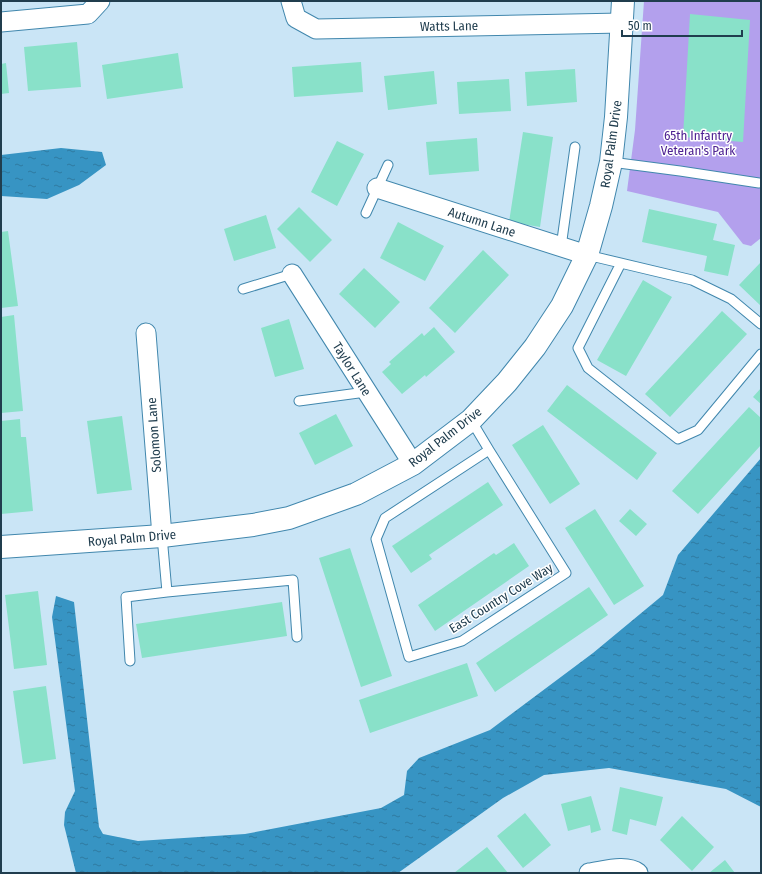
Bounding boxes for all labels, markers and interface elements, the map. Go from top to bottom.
scale bar [622,12,742,38]
street label: Watts Lane [420,18,478,34]
text: 50 m [628,19,652,33]
street label: Royal Palm Drive [597,99,625,189]
park label: 65th Infantry Veteran's Park [661,128,736,158]
street label: Autumn Lane [446,204,518,240]
street label: Taylor Lane [330,339,374,399]
street label: Solomon Lane [144,397,164,473]
street label: Royal Palm Drive [406,404,484,470]
street label: Royal Palm Drive [87,527,177,549]
street label: East Country Cove Way [446,560,556,636]

